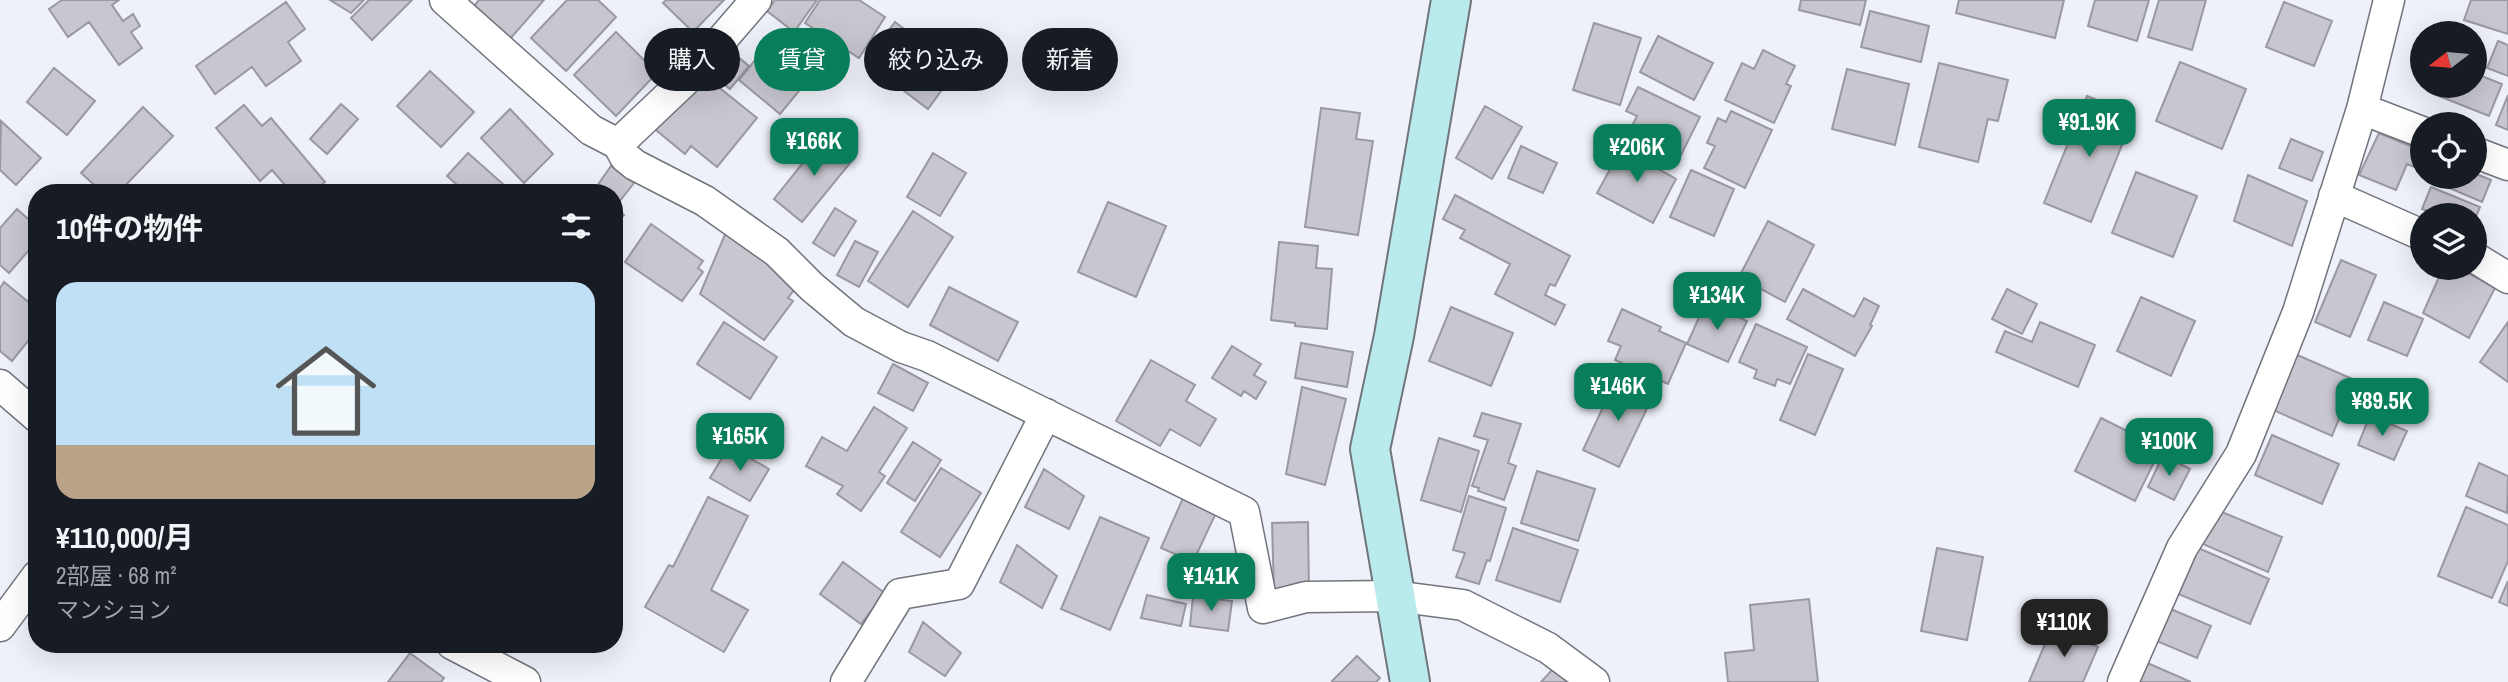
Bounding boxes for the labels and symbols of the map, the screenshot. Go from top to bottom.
north arrow [2410,21,2487,98]
pin: ¥91.9K [2032,100,2146,159]
pin: ¥166K [765,118,863,178]
pin: ¥206K [1588,124,1686,184]
pin: ¥134K [1668,272,1766,332]
pin: ¥146K [1569,364,1667,423]
pin: ¥89.5K [2325,378,2439,438]
pin: ¥165K [691,414,789,473]
pin: ¥100K [2120,419,2218,478]
pin: ¥141K [1162,554,1260,613]
pin: ¥110K [2015,600,2113,659]

